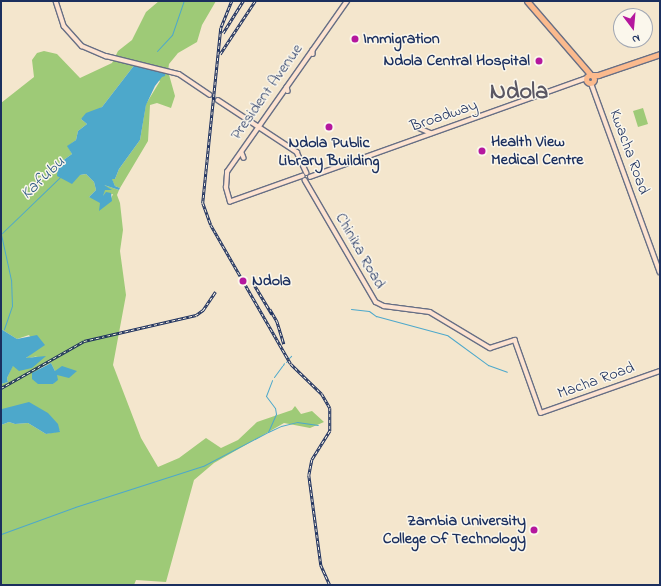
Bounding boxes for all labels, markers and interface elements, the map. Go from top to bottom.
north arrow [613,8,653,48]
place label: Immigration [363,29,440,49]
text: N [630,30,642,47]
marker: Immigration [350,34,360,44]
street label: President Avenue [227,40,307,144]
place label: Ndola Central Hospital [383,51,530,71]
marker: Ndola Central Hospital [533,55,545,67]
district label: Ndola [490,79,548,107]
street label: Broadway [408,96,480,136]
street label: Kwacha Road [605,107,653,197]
marker: Ndola Public Library Building [324,122,334,132]
place label: Health View Medical Centre [491,132,584,170]
place label: Ndola Public Library Building [278,133,380,171]
marker: Health View Medical Centre [476,145,488,157]
water label: Kafubu [17,152,69,204]
street label: Chinika Road [331,210,389,292]
place label: Ndola [252,271,291,291]
marker: Ndola [237,275,249,287]
street label: Macha Road [555,358,637,404]
place label: Zambia University College Of Technology [383,511,526,549]
marker: Zambia University College Of Technology [529,525,539,535]

